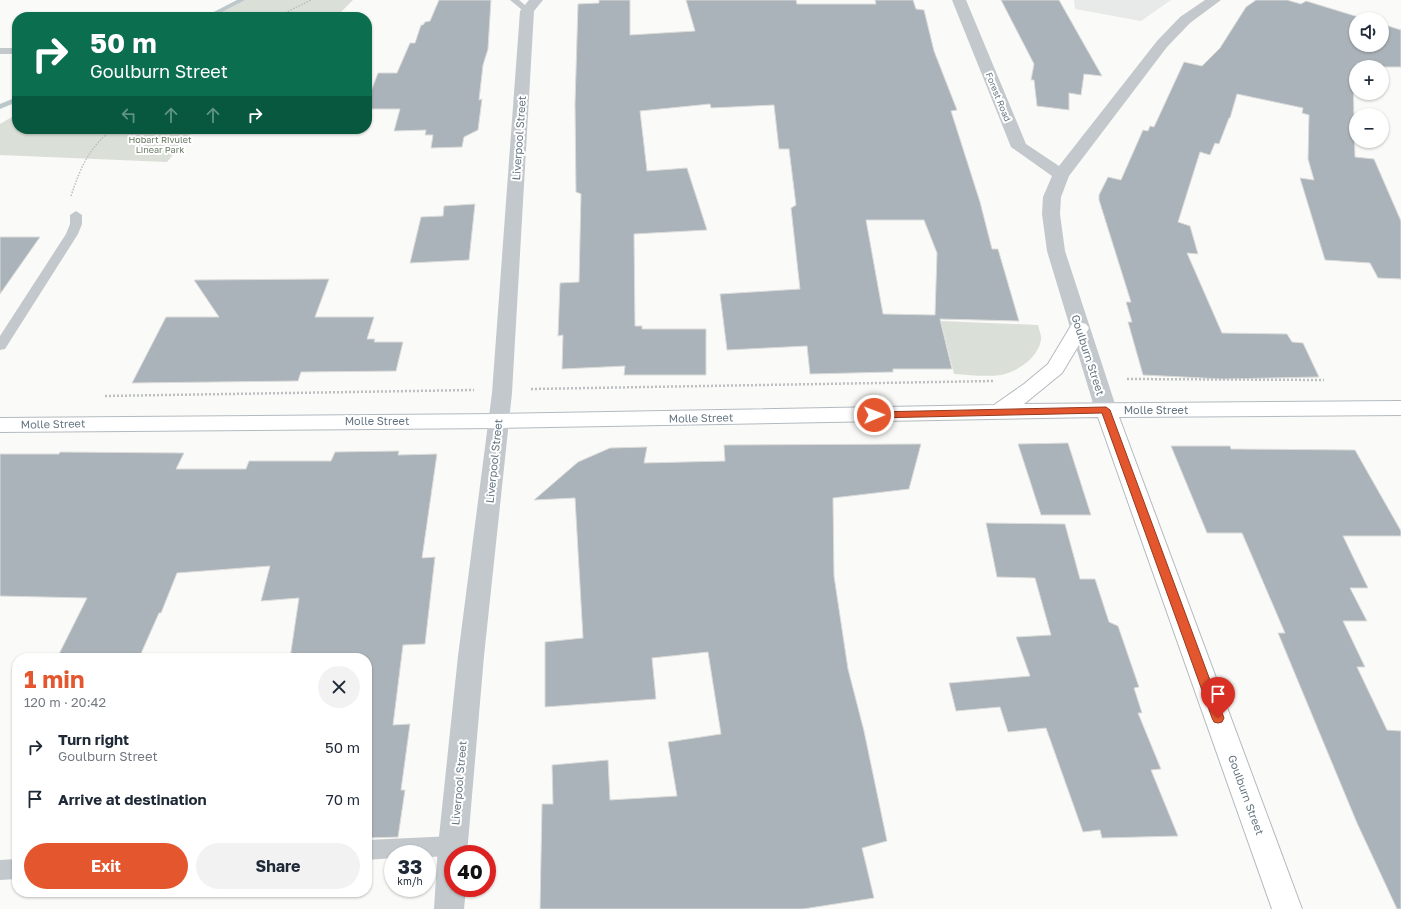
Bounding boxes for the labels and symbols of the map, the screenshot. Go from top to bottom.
street label: Forest Road [984,71,1013,123]
street label: Liverpool Street [509,95,528,181]
park label: Hobart Rivulet Linear Park [128,134,192,155]
street label: Goulburn Street [1069,313,1108,397]
position arrow [853,394,895,436]
street label: Molle Street [1124,403,1188,416]
street label: Molle Street [669,410,733,425]
street label: Molle Street [345,414,409,427]
street label: Molle Street [21,416,85,431]
street label: Liverpool Street [483,418,504,504]
pin [1201,677,1235,718]
street label: Liverpool Street [448,740,469,826]
street label: Goulburn Street [1226,753,1267,837]
speed limit sign: 40 [444,845,496,897]

